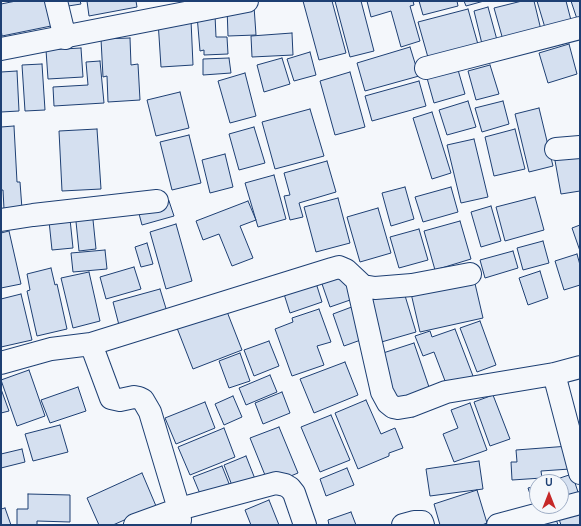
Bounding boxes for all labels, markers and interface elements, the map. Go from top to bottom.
north arrow [529,474,569,514]
text: U [545,476,553,490]

